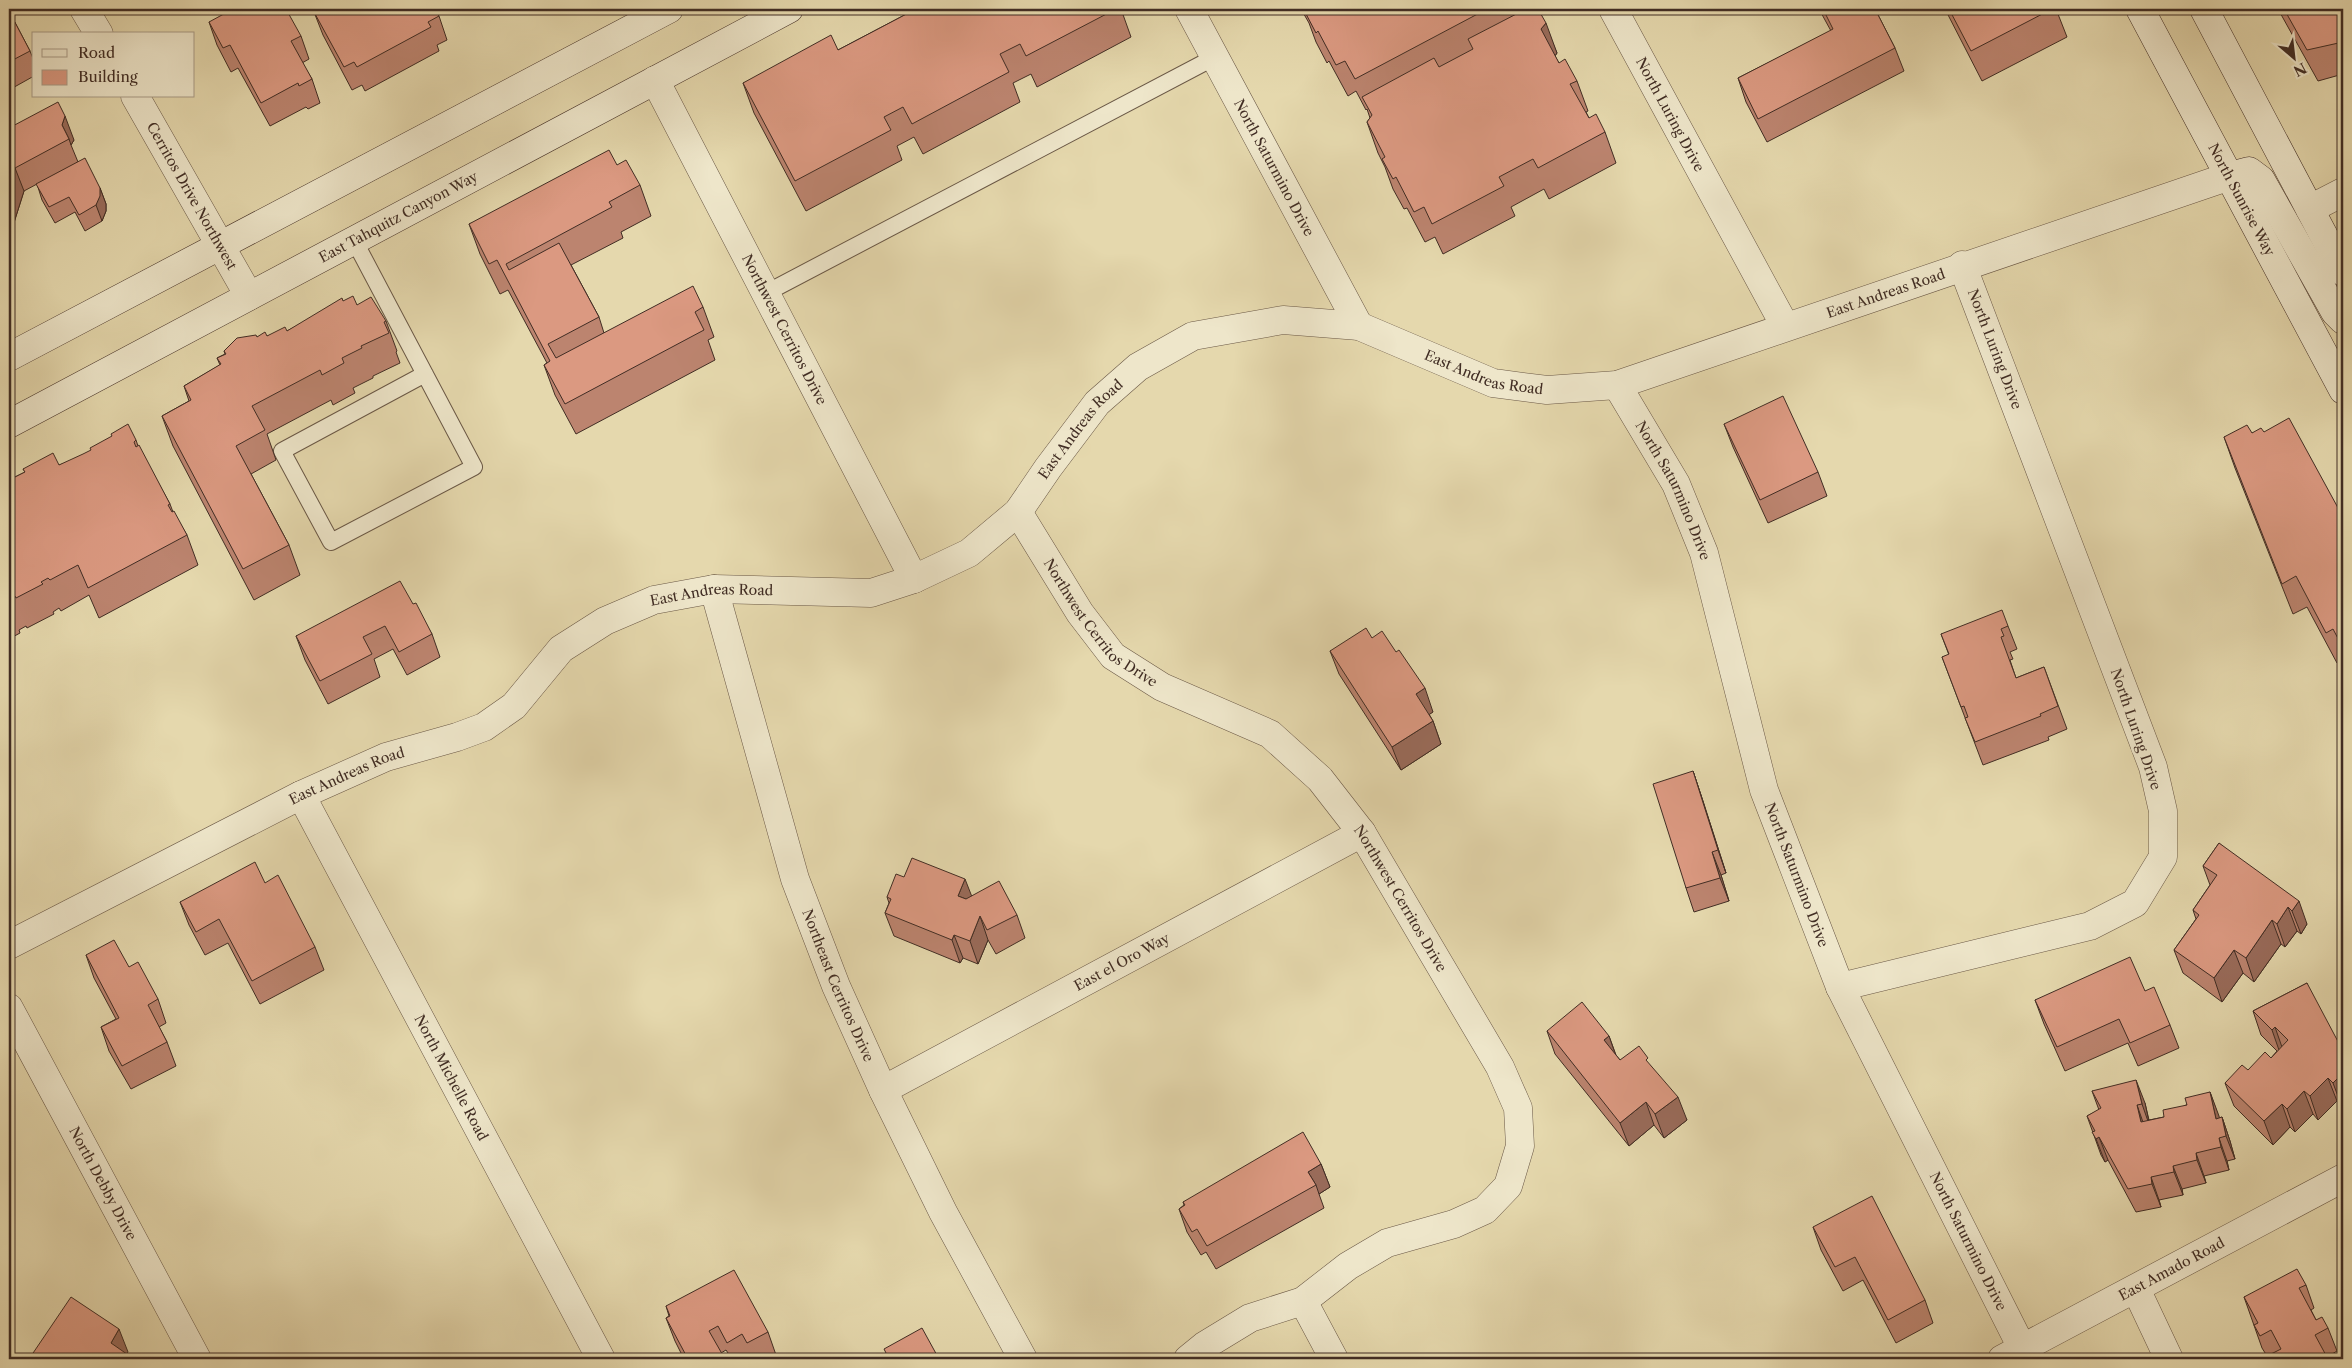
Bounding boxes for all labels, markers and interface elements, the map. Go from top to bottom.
legend [32,32,195,98]
north arrow [2270,32,2320,82]
text: Road [78,43,115,62]
street label: North Luring Drive [1632,54,1709,175]
text: N [2291,59,2310,80]
text: Building [78,67,138,86]
street label: North Saturmino Drive [1230,96,1318,240]
street label: Cerritos Drive Northwest [143,119,241,273]
street label: North Sunrise Way [2204,140,2279,259]
street label: East Tahquitz Canyon Way [316,167,481,266]
street label: Northwest Cerritos Drive [738,251,831,408]
street label: East Andreas Road [1824,265,1948,322]
street label: North Luring Drive [1964,286,2026,412]
street label: East Andreas Road [1422,346,1545,398]
street label: East Andreas Road [1034,375,1127,482]
street label: North Saturmino Drive [1631,418,1714,562]
street label: Northwest Cerritos Drive [1040,555,1161,691]
street label: East Andreas Road [648,580,774,610]
street label: North Luring Drive [2107,666,2165,792]
street label: East Andreas Road [286,743,407,809]
street label: North Saturmino Drive [1761,800,1833,950]
street label: Northwest Cerritos Drive [1350,821,1451,975]
street label: Northeast Cerritos Drive [798,907,878,1065]
street label: East el Oro Way [1071,929,1173,995]
street label: North Michelle Road [410,1011,492,1144]
street label: North Debby Drive [65,1123,141,1244]
street label: North Saturmino Drive [1926,1169,2011,1314]
street label: East Amado Road [2115,1233,2228,1304]

